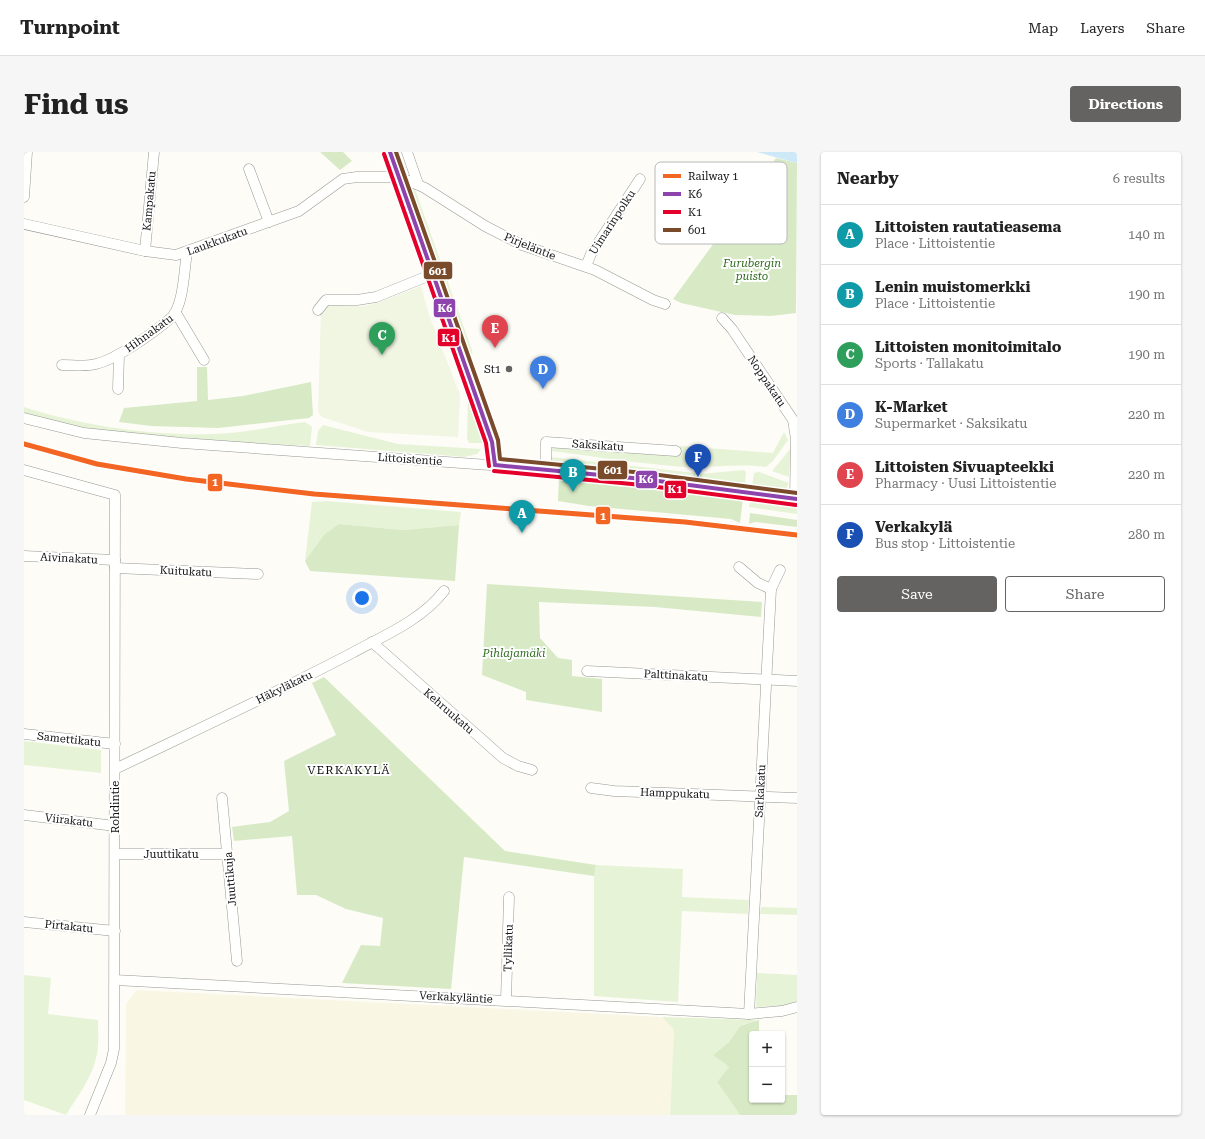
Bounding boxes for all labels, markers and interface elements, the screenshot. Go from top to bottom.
text: Turnpoint [20,16,120,39]
text: Map [1028,20,1058,36]
text: Layers [1080,20,1124,36]
text: Share [1146,20,1185,36]
button: Directions [1070,86,1181,122]
text: Find us [24,88,128,121]
legend [655,162,787,244]
text: Nearby [837,168,899,188]
street label: Kampakatu [140,170,159,232]
text: Railway 1 [688,170,738,183]
text: 6 results [1113,171,1165,186]
street label: Uimarinpolku [587,187,638,257]
text: K6 [688,188,702,201]
text: K1 [688,206,702,219]
text: Littoisten rautatieasema [875,218,1061,236]
street label: Laukkukatu [185,224,249,258]
text: 601 [688,224,706,237]
text: A [845,227,855,242]
text: 140 m [1128,227,1165,242]
street label: Pirjeläntie [502,230,558,263]
text: Place · Littoistentie [875,236,995,251]
park label: Furubergin puisto [722,257,781,283]
line badge: 601 [423,261,453,280]
text: 601 [429,265,447,278]
text: Lenin muistomerkki [875,278,1031,296]
text: B [845,287,855,302]
text: 190 m [1128,287,1165,302]
text: Place · Littoistentie [875,296,995,311]
line badge: K6 [433,298,456,318]
text: K6 [438,302,452,315]
street label: Hihnakatu [123,312,176,355]
pin: E [482,315,508,348]
pin: C [369,322,395,355]
line badge: K1 [437,328,460,347]
text: K1 [442,332,456,345]
text: Littoisten monitoimitalo [875,338,1061,356]
text: C [845,347,855,362]
text: 190 m [1128,347,1165,362]
street label: Noppakatu [745,353,789,410]
pin: D [530,356,556,389]
text: Sports · Tallakatu [875,356,984,371]
place label: St1 [484,363,501,376]
marker: St1 [504,364,514,374]
text: K-Market [875,398,948,416]
text: D [845,407,855,422]
text: 220 m [1128,407,1165,422]
text: Supermarket · Saksikatu [875,416,1027,431]
street label: Saksikatu [572,437,624,454]
pin: F [685,444,711,477]
street label: Littoistentie [377,451,443,468]
text: Littoisten Sivuapteekki [875,458,1054,476]
pin: B [560,459,586,492]
line badge: 601 [597,460,628,480]
text: 601 [604,464,622,477]
text: E [846,467,854,482]
text: 220 m [1128,467,1165,482]
line badge: K6 [635,470,658,489]
line badge: 1 [207,473,223,492]
text: K6 [639,473,653,486]
text: 1 [212,476,218,489]
text: Pharmacy · Uusi Littoistentie [875,476,1056,491]
line badge: K1 [664,480,687,499]
text: K1 [668,483,682,496]
pin: A [509,500,535,533]
line badge: 1 [595,506,611,525]
text: 1 [600,510,606,523]
text: Verkakylä [875,518,952,536]
text: F [846,527,854,542]
text: 280 m [1128,527,1165,542]
text: Bus stop · Littoistentie [875,536,1015,551]
street label: Aivinakatu [40,551,98,567]
street label: Kuitukatu [159,564,213,579]
button: Save [837,576,997,612]
button: Share [1005,576,1165,612]
your location [352,588,372,608]
park label: Pihlajamäki [482,647,546,660]
street label: Palttinakatu [643,667,709,684]
street label: Häkyläkatu [254,668,315,707]
street label: Kehruukatu [421,686,477,737]
street label: Samettikatu [36,730,102,749]
district label: VERKAKYLÄ [307,763,391,777]
street label: Sarkakatu [753,764,768,818]
street label: Rohdintie [109,781,122,833]
street label: Hamppukatu [640,786,710,801]
street label: Viirakatu [44,811,94,830]
street label: Juuttikatu [143,848,199,861]
street label: Juuttikuja [222,851,239,907]
street label: Pirtakatu [44,917,94,936]
street label: Tyllikatu [501,924,516,972]
street label: Verkakyläntie [419,989,493,1006]
map controls [749,1031,785,1103]
button: + [749,1031,785,1067]
button: − [749,1067,785,1103]

